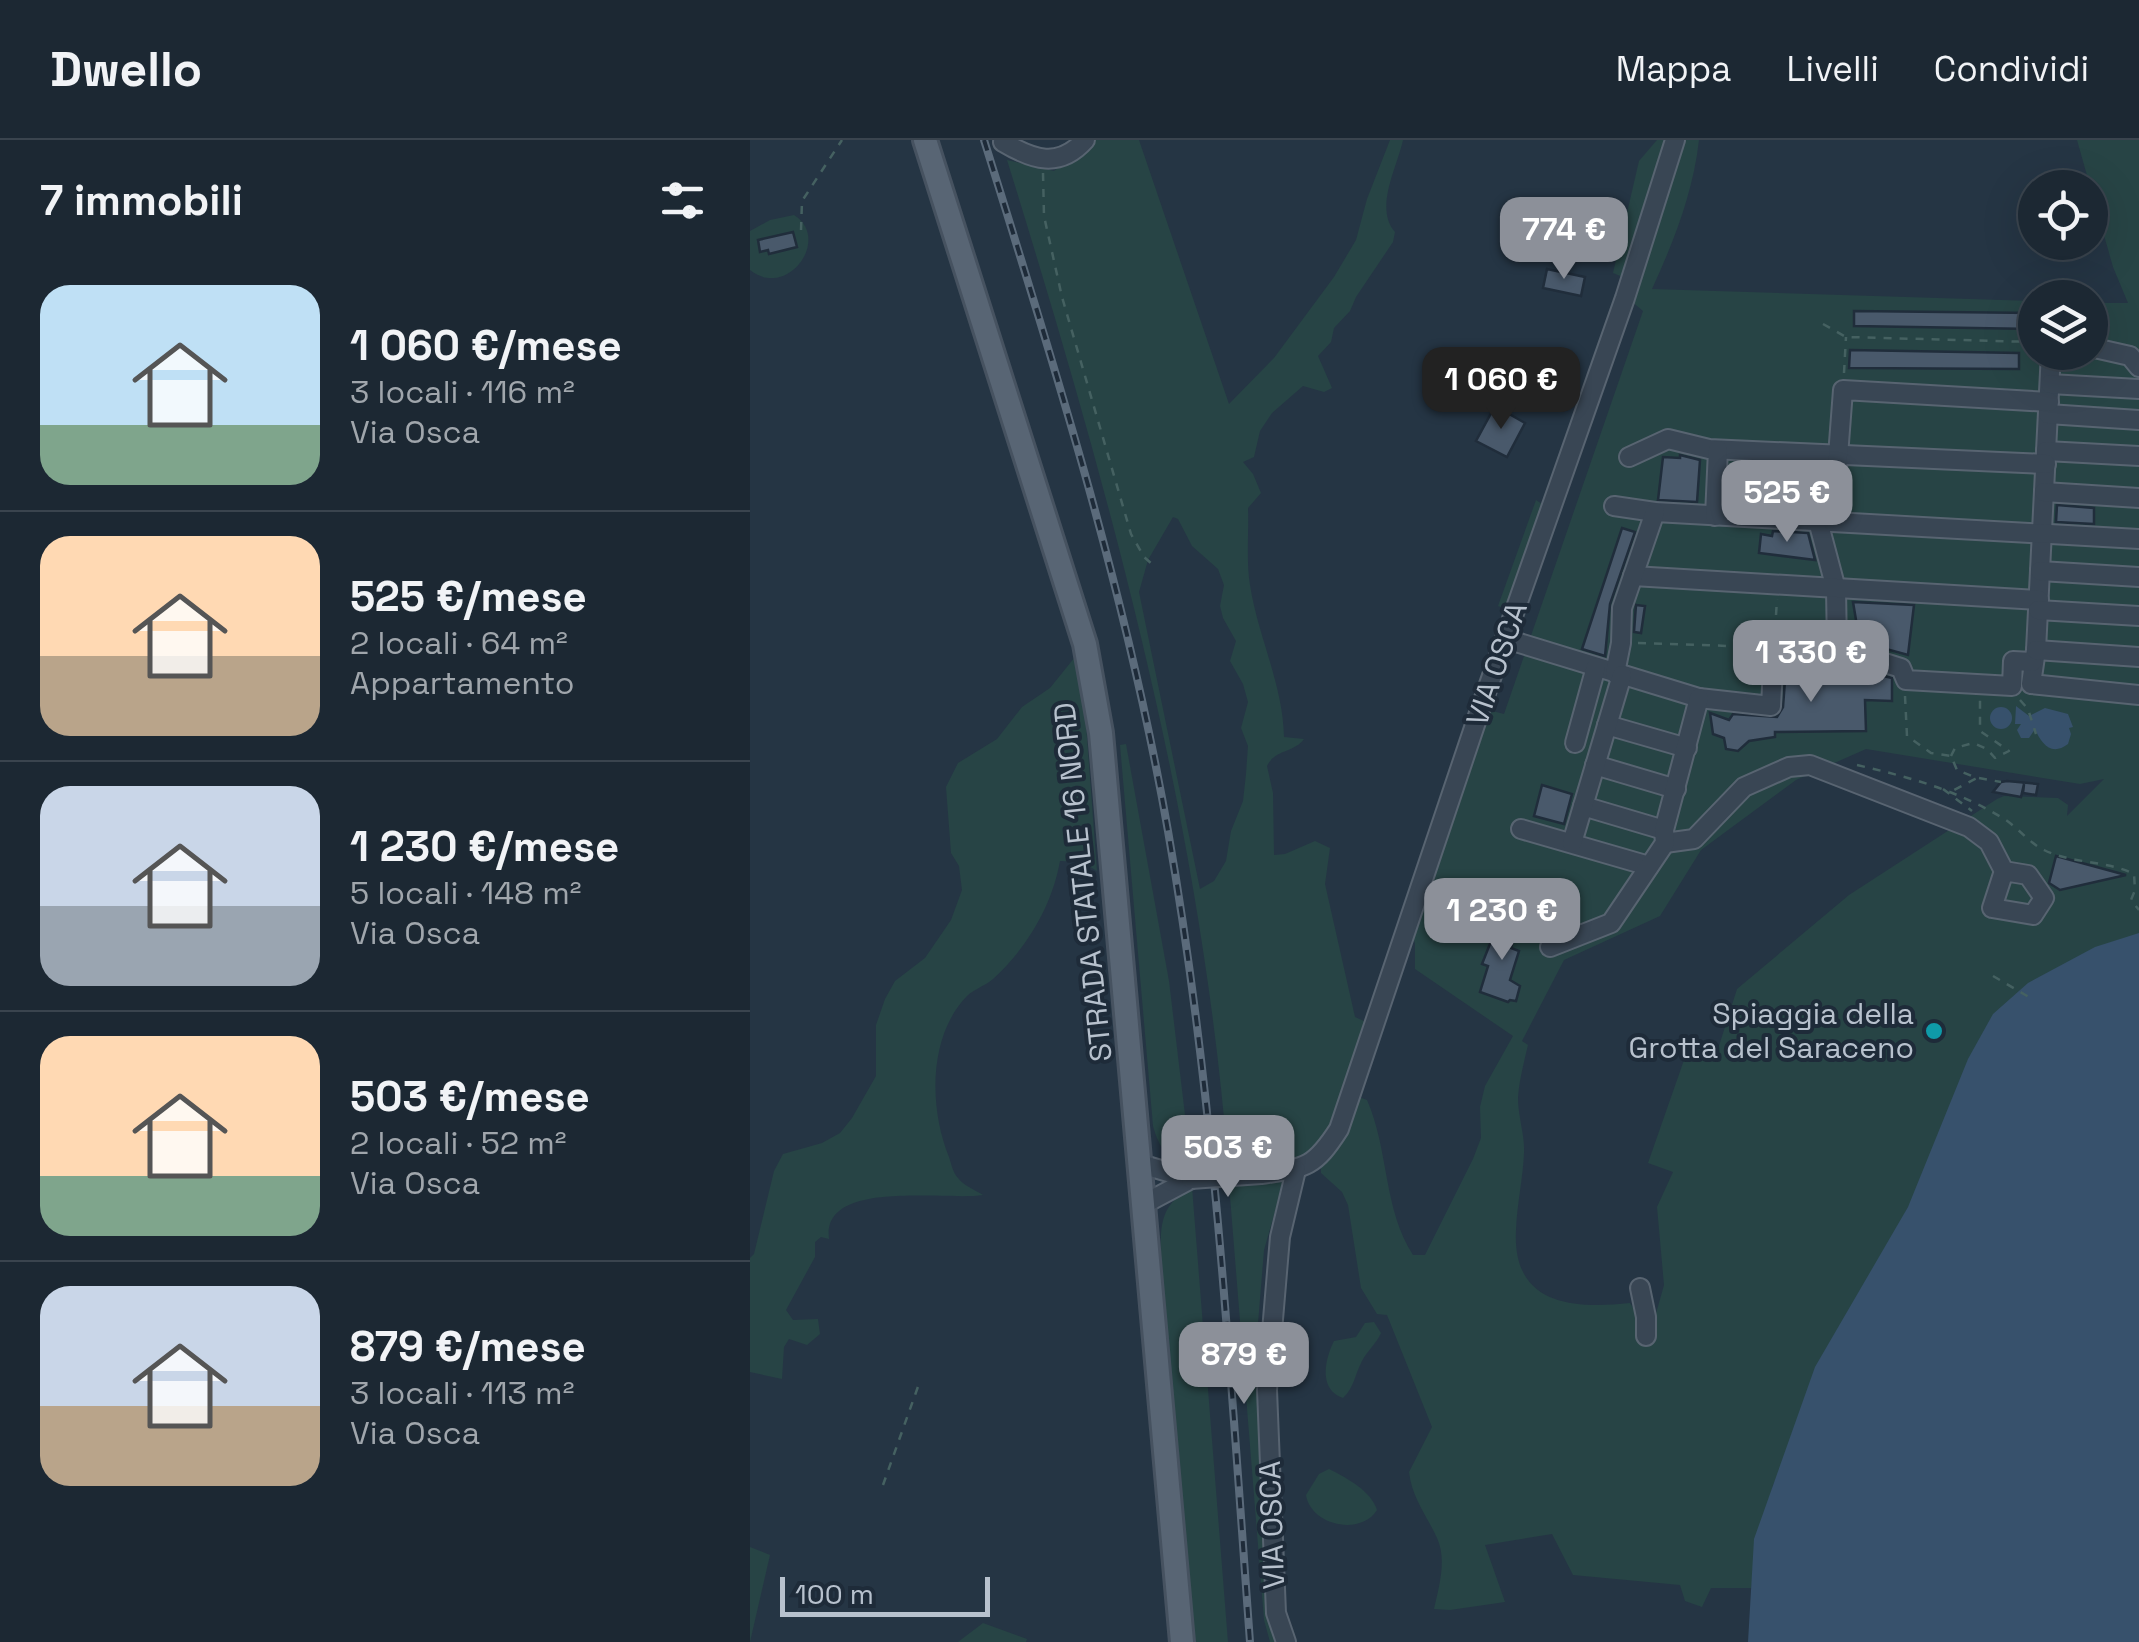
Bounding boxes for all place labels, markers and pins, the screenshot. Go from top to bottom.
pin: 774 € [1494,197,1634,282]
pin: 1 060 € [1409,347,1593,432]
pin: 525 € [1717,460,1857,545]
pin: 1 330 € [1719,620,1903,705]
pin: 1 230 € [1410,878,1594,963]
place label: Spiaggia della Grotta del Saraceno [1628,994,1914,1067]
marker: Spiaggia della Grotta del Saraceno [1923,1020,1945,1042]
pin: 503 € [1158,1115,1298,1200]
pin: 879 € [1174,1322,1314,1407]

